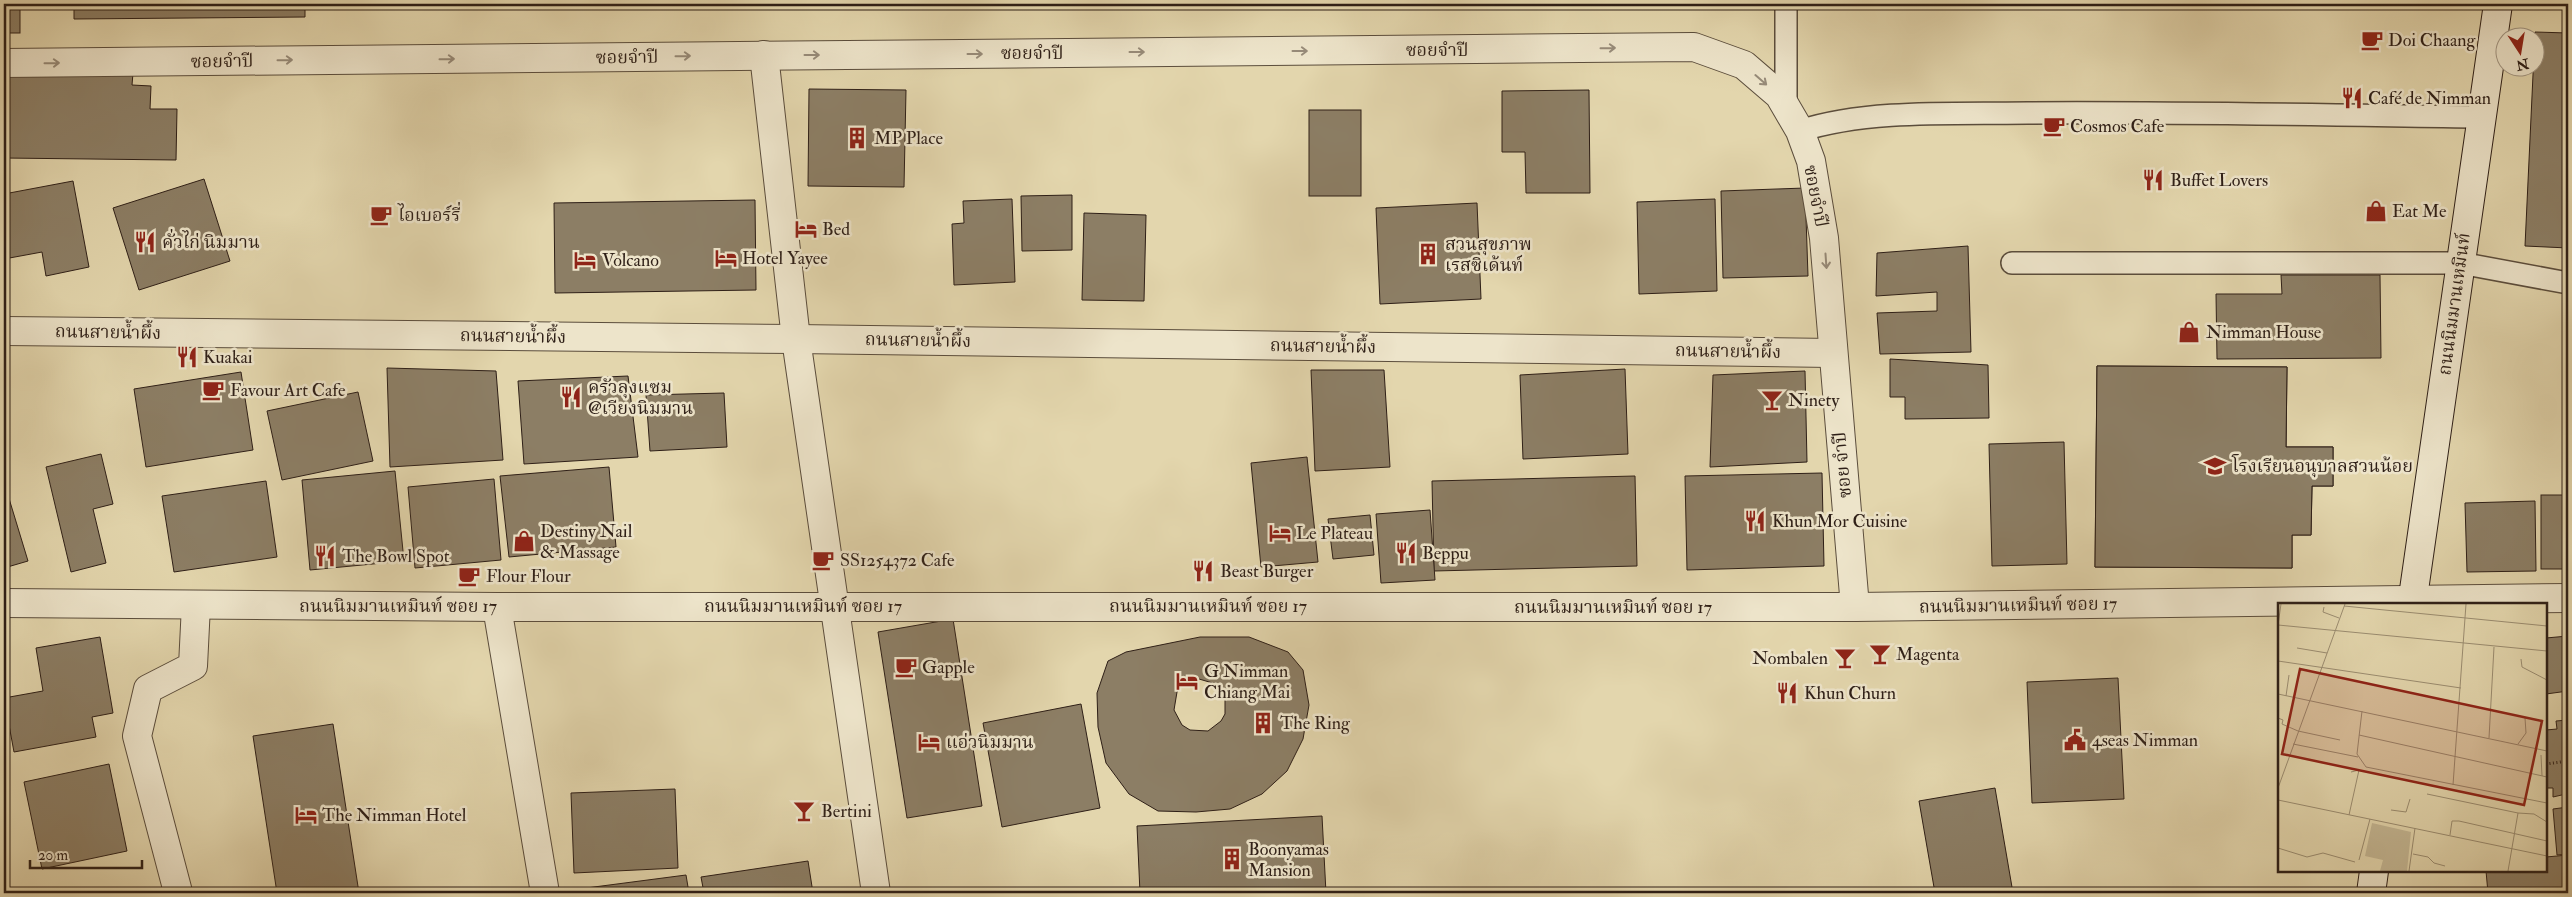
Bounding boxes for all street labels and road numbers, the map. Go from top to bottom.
street label: ซอยจำปี [1406,39,1468,62]
street label: ซอยจำปี [1001,42,1063,65]
street label: ซอยจำปี [595,45,659,70]
street label: ซอยจำปี [190,49,254,74]
street label: ซอยจำปี [1798,163,1833,229]
street label: ถนนนิมมานเหมินท์ [2433,231,2476,377]
street label: ถนนสายน้ำผึ้ง [55,317,161,345]
street label: ถนนสายน้ำผึ้ง [460,321,566,349]
street label: ถนนสายน้ำผึ้ง [865,325,971,353]
street label: ถนนสายน้ำผึ้ง [1270,331,1376,359]
street label: ถนนสายน้ำผึ้ง [1675,336,1781,364]
street label: ซอย จำปี [1828,431,1857,499]
street label: ถนนนิมมานเหมินท์ ซอย 17 [1919,592,2117,619]
street label: ถนนนิมมานเหมินท์ ซอย 17 [299,595,497,618]
street label: ถนนนิมมานเหมินท์ ซอย 17 [704,595,902,618]
street label: ถนนนิมมานเหมินท์ ซอย 17 [1109,595,1307,618]
street label: ถนนนิมมานเหมินท์ ซอย 17 [1514,596,1712,619]

